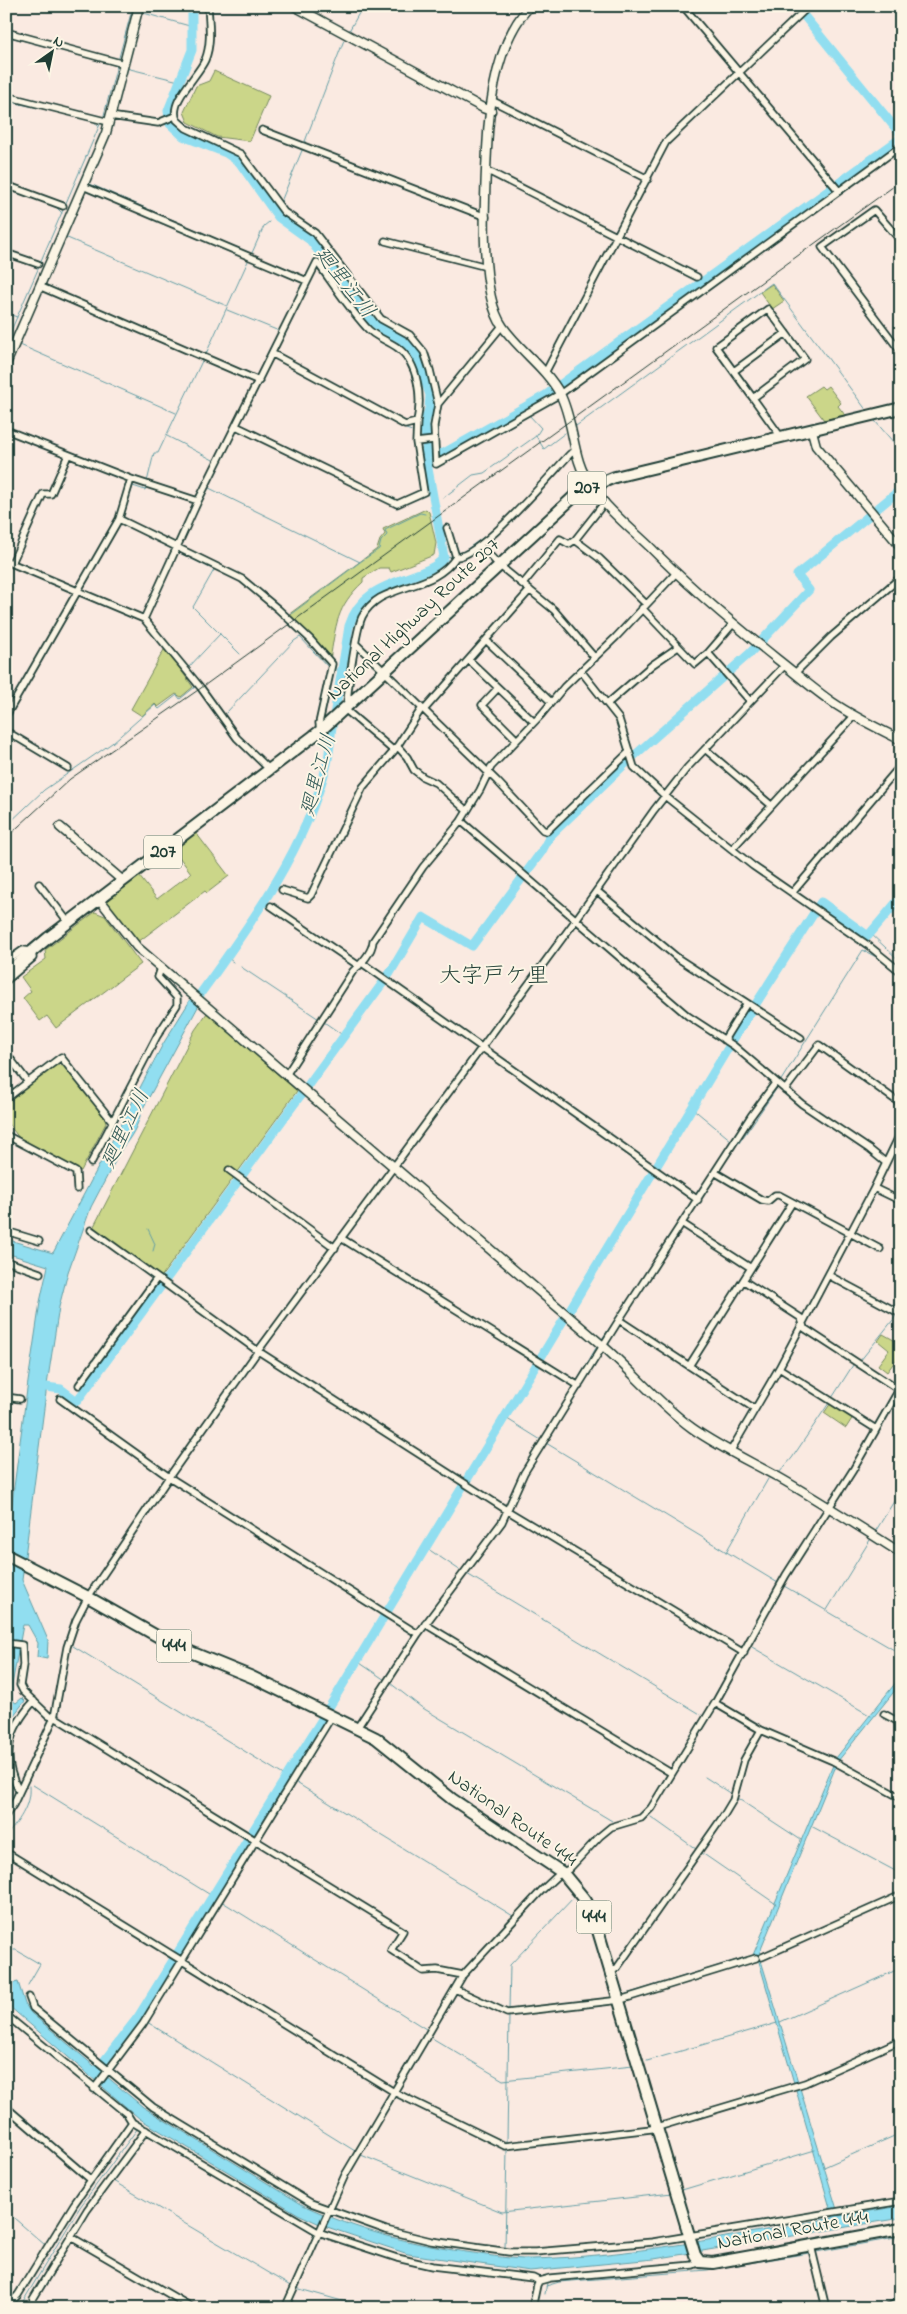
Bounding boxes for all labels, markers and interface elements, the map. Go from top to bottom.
north arrow [28,28,78,78]
text: N [49,31,68,54]
water label: 廻里江川 [306,241,382,325]
road number: 207 [568,472,606,504]
street label: National Highway Route 207 [321,532,508,709]
water label: 廻里江川 [293,730,345,820]
road number: 207 [144,836,182,869]
district label: 大字戸ケ里 [439,961,549,993]
water label: 廻里江川 [94,1085,158,1173]
road number: 444 [156,1630,192,1662]
street label: National Route 444 [441,1763,583,1875]
road number: 444 [576,1900,612,1934]
street label: National Route 444 [715,2203,871,2259]

